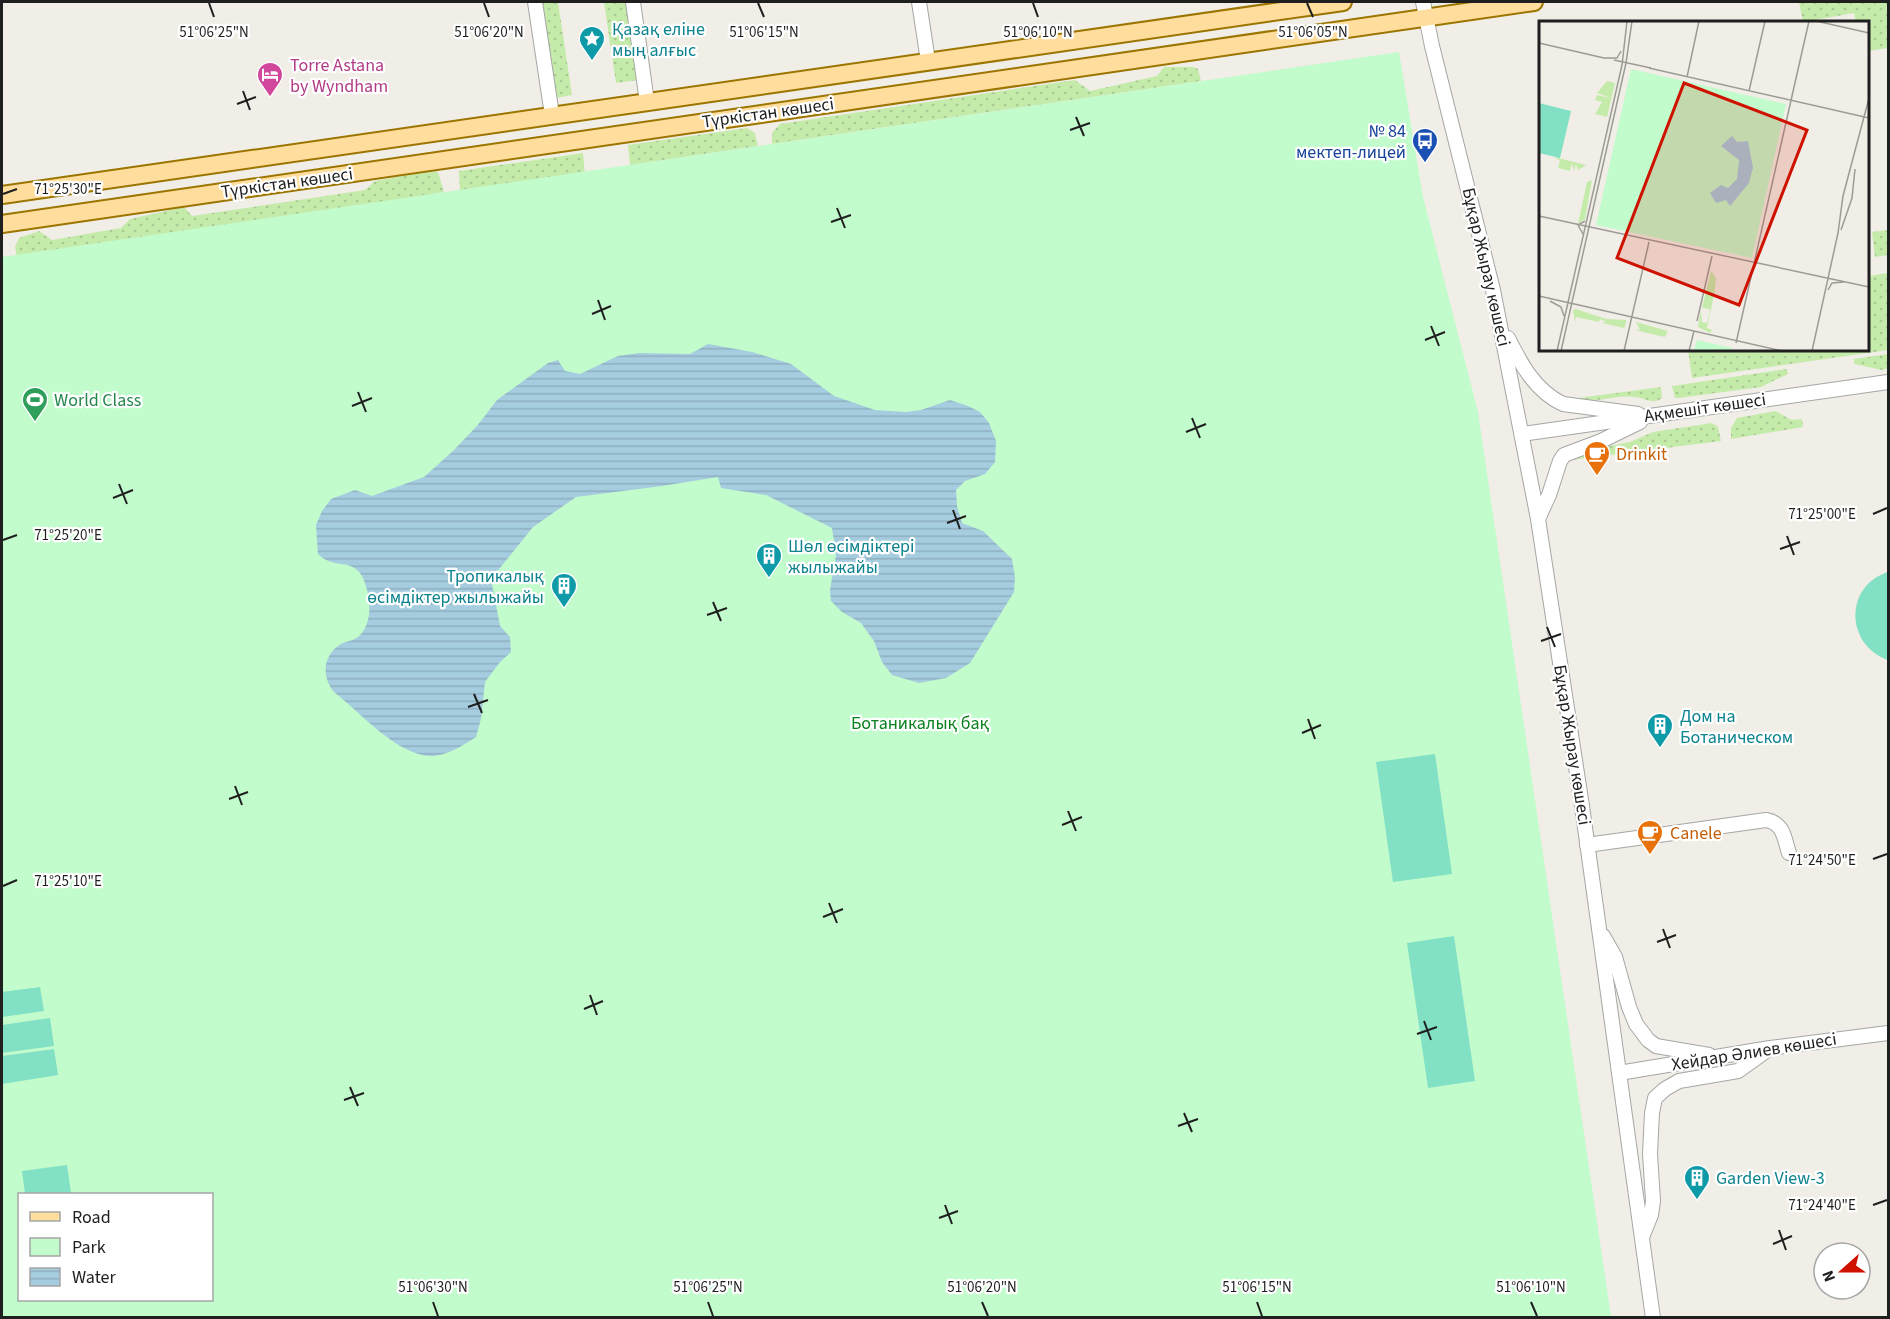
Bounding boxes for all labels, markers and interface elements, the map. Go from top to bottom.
place label: Қазақ еліне мың алғыс [612,17,705,63]
inset map [1539,21,1869,351]
text: 51°06'25"N [179,22,249,43]
text: 51°06'20"N [454,22,524,43]
text: 51°06'15"N [729,22,799,43]
text: 51°06'10"N [1003,22,1073,43]
text: 51°06'05"N [1278,22,1348,43]
place icon: Қазақ еліне мың алғыс [577,24,607,62]
place label: Torre Astana by Wyndham [290,53,388,99]
hotel icon: Torre Astana by Wyndham [255,60,285,98]
street label: Түркістан көшесі [700,91,836,135]
place label: № 84 мектеп-лицей [1296,119,1406,165]
bus stop icon: № 84 мектеп-лицей [1410,126,1440,164]
street label: Түркістан көшесі [219,161,355,205]
text: 71°25'30"E [34,179,102,200]
street label: Бұқар Жырау көшесі [1456,185,1516,349]
sports icon: World Class [20,385,50,423]
street label: Ақмешіт көшесі [1642,387,1768,429]
place label: World Class [54,388,141,413]
cafe icon: Drinkit [1582,439,1612,477]
place label: Drinkit [1616,442,1667,467]
text: 71°25'00"E [1788,504,1856,525]
text: 71°25'20"E [34,525,102,546]
place label: Шөл өсімдіктері жылыжайы [788,534,915,580]
building icon: Шөл өсімдіктері жылыжайы [754,541,784,579]
place label: Тропикалық өсімдіктер жылыжайы [367,564,544,610]
building icon: Тропикалық өсімдіктер жылыжайы [549,571,579,609]
street label: Бұқар Жырау көшесі [1547,663,1597,827]
place label: Дом на Ботаническом [1680,704,1793,750]
park label: Ботаникалық бақ [851,711,989,736]
building icon: Дом на Ботаническом [1645,711,1675,749]
cafe icon: Canele [1635,818,1665,856]
place label: Canele [1670,821,1722,846]
text: 71°24'50"E [1788,850,1856,871]
text: 71°25'10"E [34,871,102,892]
street label: Хейдар Әлиев көшесі [1670,1027,1838,1077]
building icon: Garden View-3 [1682,1163,1712,1201]
place label: Garden View-3 [1716,1166,1825,1191]
legend [18,1193,213,1301]
text: 71°24'40"E [1788,1195,1856,1216]
text: Road [72,1205,111,1230]
text: Park [72,1235,106,1260]
north arrow [1812,1241,1872,1301]
text: Water [72,1265,116,1290]
text: N [1817,1267,1841,1285]
text: 51°06'30"N [398,1277,468,1298]
text: 51°06'25"N [673,1277,743,1298]
text: 51°06'20"N [947,1277,1017,1298]
text: 51°06'15"N [1222,1277,1292,1298]
text: 51°06'10"N [1496,1277,1566,1298]

